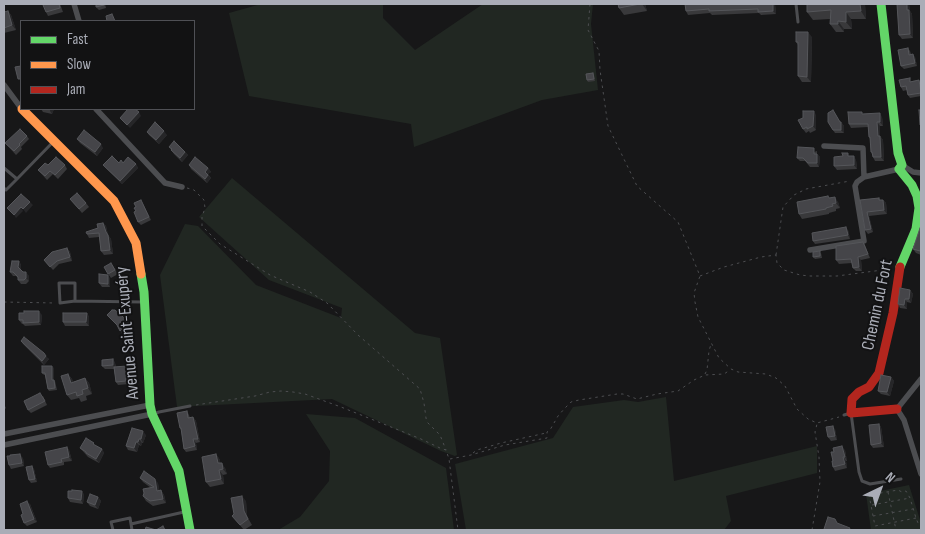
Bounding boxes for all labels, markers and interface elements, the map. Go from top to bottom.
legend [20,20,195,110]
text: Fast [67,30,88,49]
text: Slow [67,55,91,74]
text: Jam [67,80,85,99]
street label: Chemin du Fort [858,258,898,352]
street label: Avenue Saint-Exupéry [111,266,145,400]
north arrow [855,464,905,514]
text: N [882,469,899,486]

